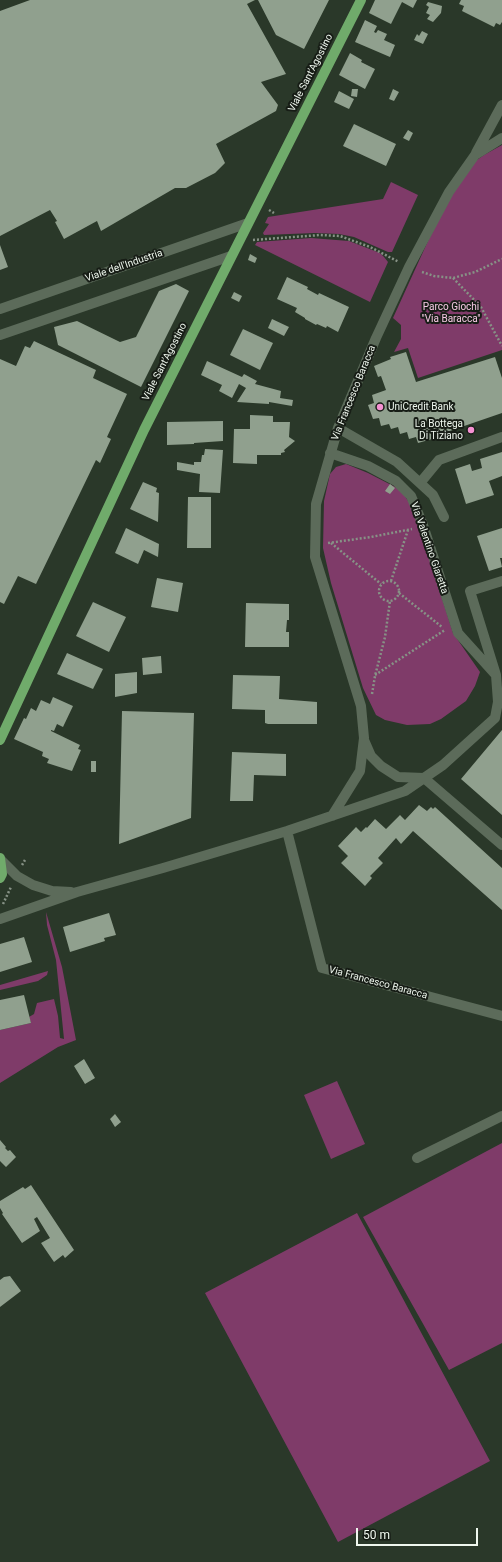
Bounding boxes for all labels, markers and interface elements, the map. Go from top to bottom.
street label: Viale Sant'Agostino [286,32,336,114]
street label: Viale dell'Industria [84,247,164,285]
park label: Parco Giochi "Via Baracca" [421,301,481,324]
street label: Viale Sant'Agostino [140,321,190,403]
street label: Via Francesco Baracca [329,344,379,442]
place label: UniCredit Bank [388,401,454,413]
marker: UniCredit Bank [375,402,385,412]
place label: La Bottega Di Tiziano [415,418,463,442]
marker: La Bottega Di Tiziano [466,425,476,435]
street label: Via Valentino Giaretta [408,501,450,595]
street label: Via Francesco Baracca [327,964,429,1002]
scale bar [358,1520,480,1546]
text: 50 m [363,1528,390,1542]

